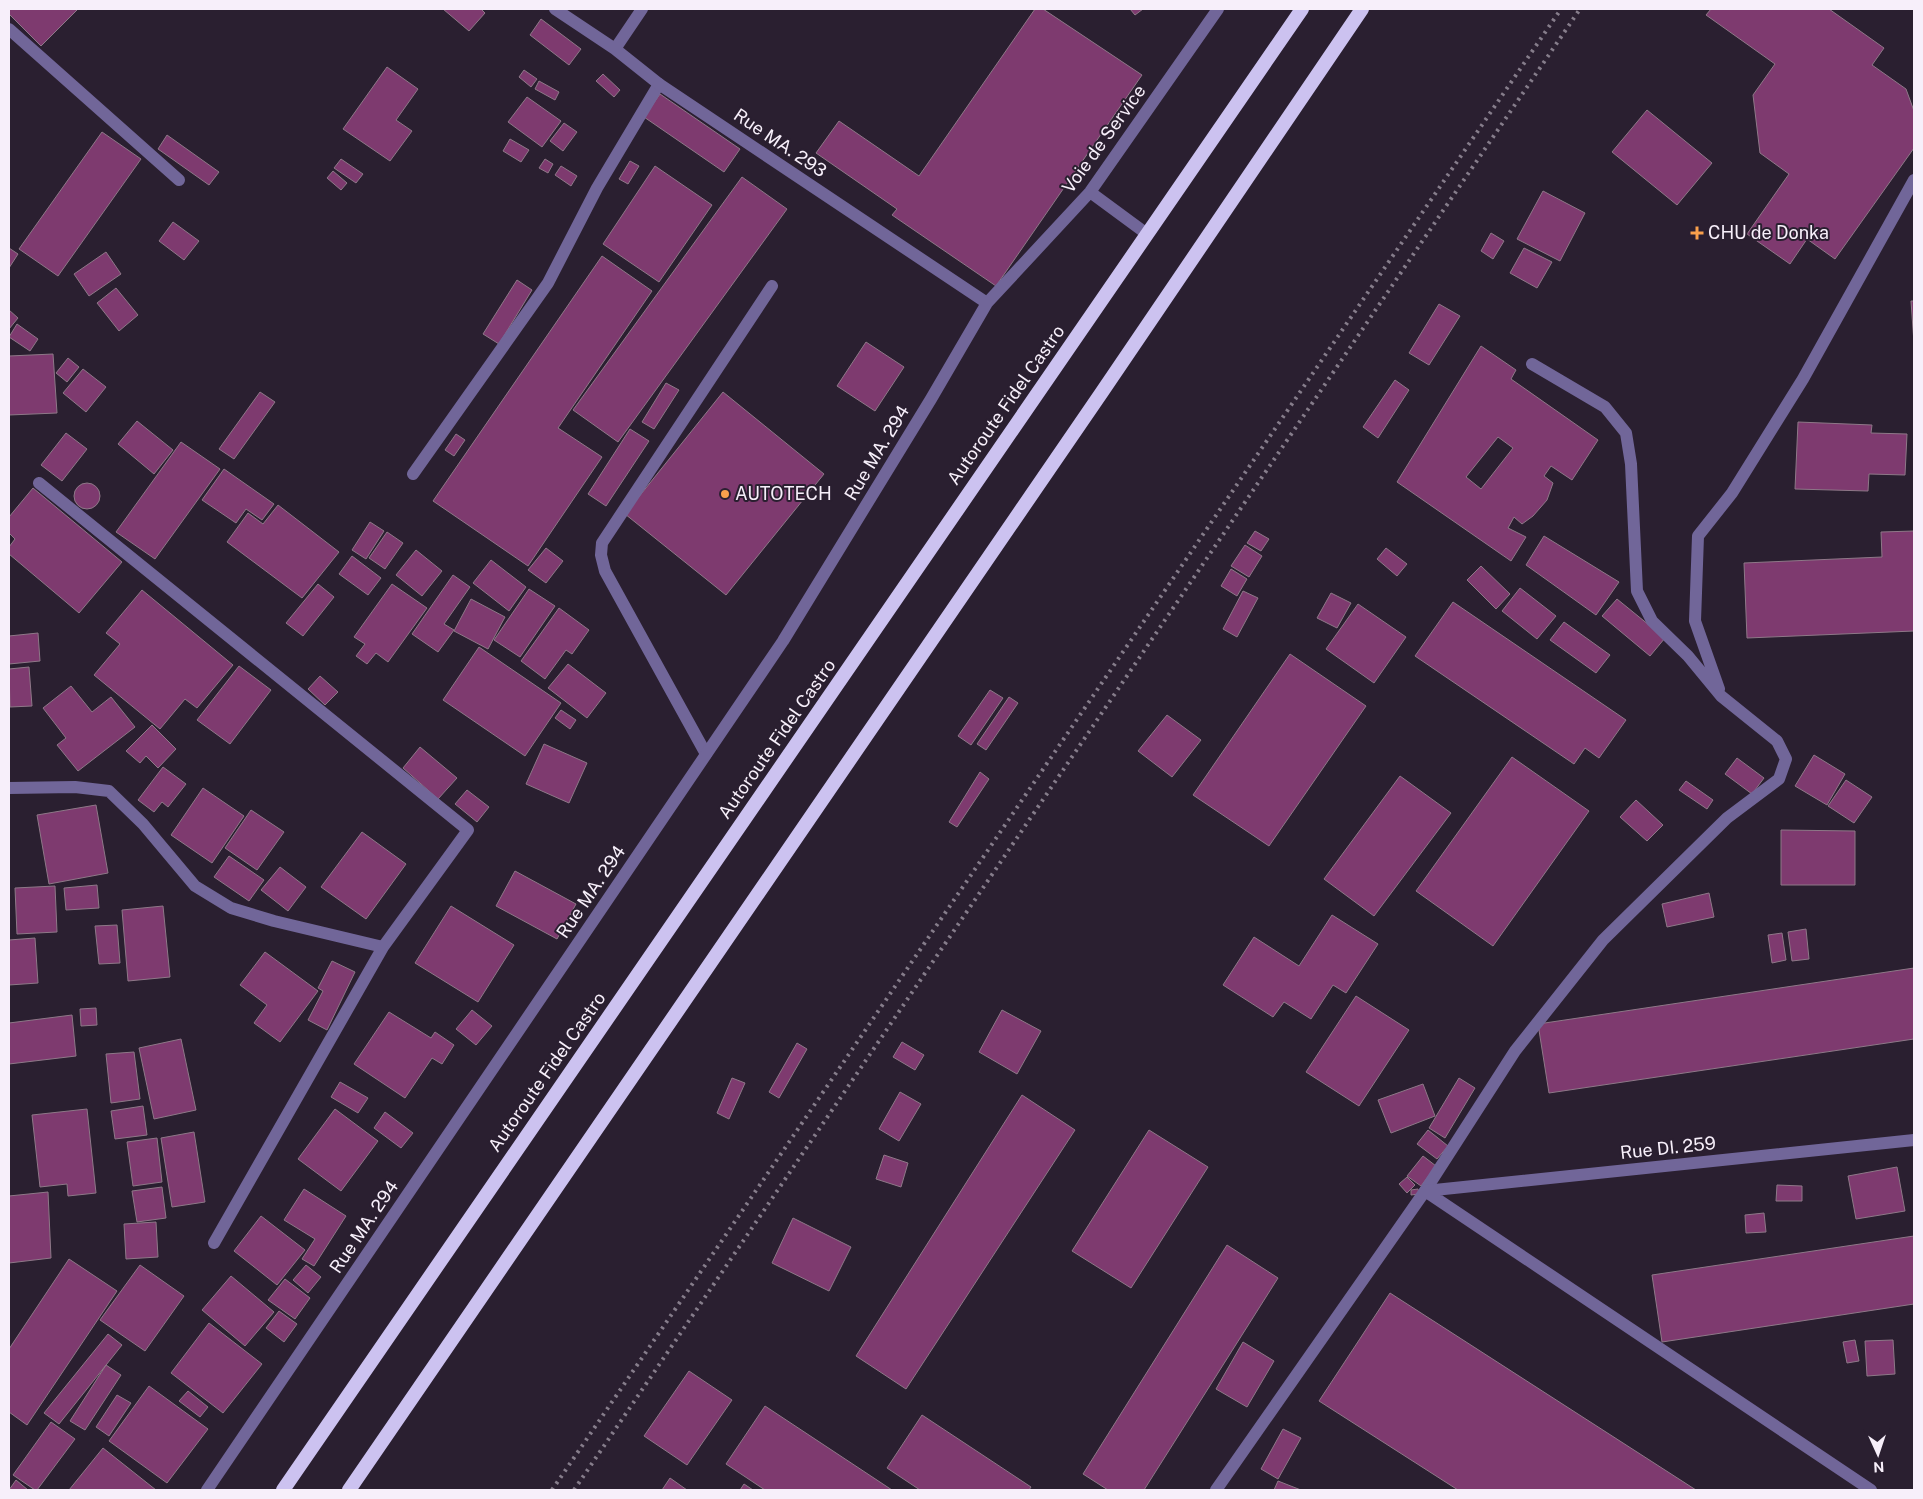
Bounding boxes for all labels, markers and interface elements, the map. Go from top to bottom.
street label: Voie de Service [1057,81,1150,197]
street label: Rue MA. 293 [730,104,831,181]
place label: CHU de Donka [1708,222,1829,243]
marker: CHU de Donka [1690,226,1704,240]
street label: Autoroute Fidel Castro [943,321,1069,488]
street label: Rue MA. 294 [840,401,913,504]
place label: AUTOTECH [735,483,832,504]
marker: AUTOTECH [719,488,731,500]
street label: Autoroute Fidel Castro [714,655,840,822]
street label: Rue MA. 294 [552,841,629,942]
street label: Autoroute Fidel Castro [484,988,610,1155]
street label: Rue DI. 259 [1619,1132,1717,1163]
street label: Rue MA. 294 [325,1176,402,1277]
north arrow [1853,1429,1903,1479]
text: N [1873,1459,1885,1475]

